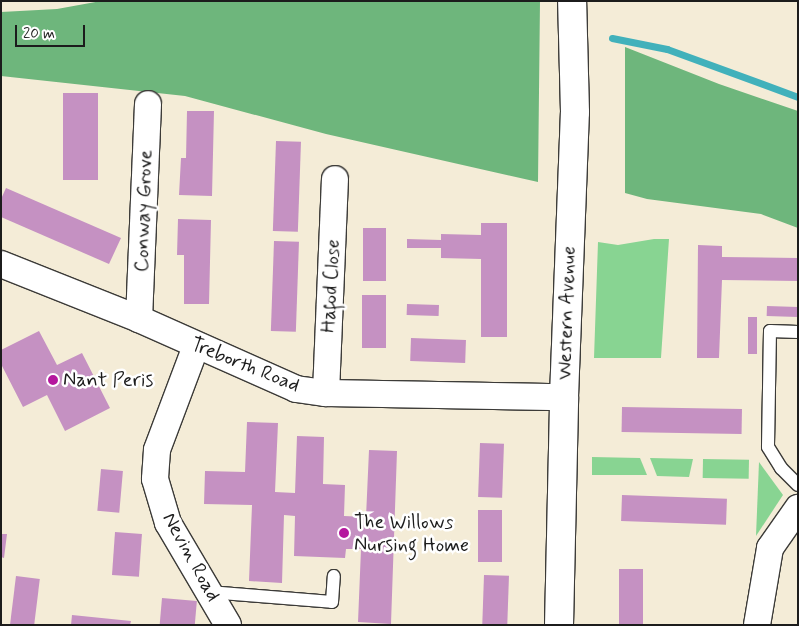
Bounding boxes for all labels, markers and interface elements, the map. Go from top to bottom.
scale bar [18,15,88,47]
text: 20 m [23,24,55,44]
street label: Conway Grove [130,149,158,273]
street label: Hafod Close [316,237,346,335]
street label: Western Avenue [553,244,581,382]
street label: Treborth Road [187,332,303,398]
place label: Nant Peris [63,368,153,392]
marker: Nant Peris [47,374,59,386]
street label: Nevin Road [157,508,225,606]
place label: The Willows Nursing Home [354,510,472,557]
marker: The Willows Nursing Home [338,527,350,539]

